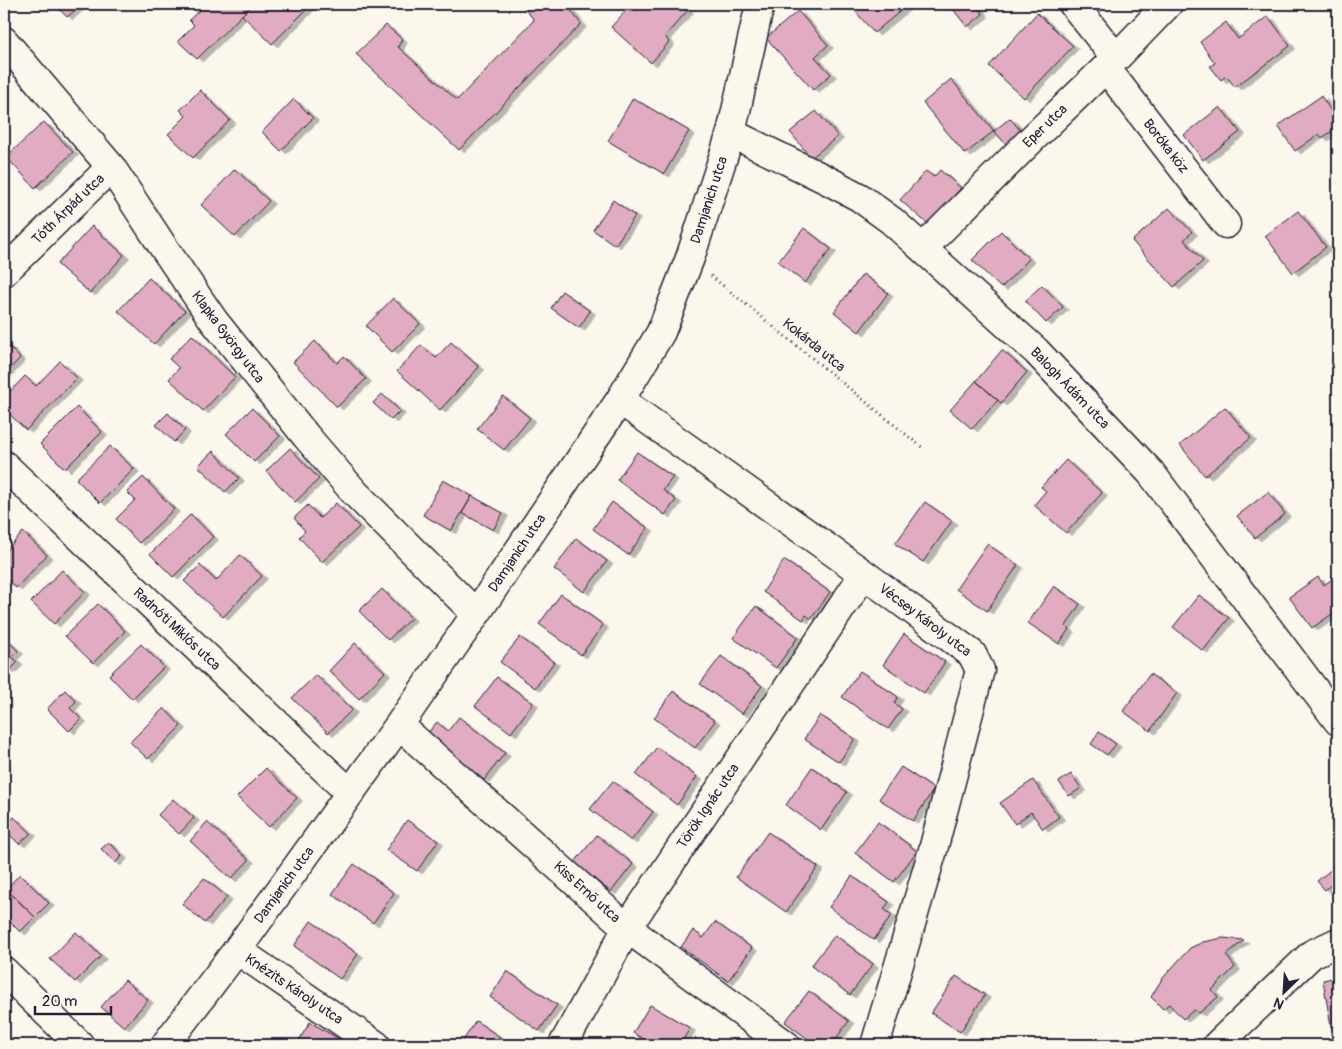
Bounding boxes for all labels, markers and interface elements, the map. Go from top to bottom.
street label: Eper utca [1019,101,1071,151]
street label: Boróka köz [1140,115,1192,177]
street label: Damjanich utca [687,154,731,246]
street label: Tóth Árpád utca [27,169,108,248]
street label: Klapka György utca [188,288,268,386]
street label: Kokárda utca [779,315,849,375]
street label: Balogh Ádám utca [1027,343,1114,432]
street label: Damjanich utca [485,511,549,595]
street label: Vécsey Károly utca [876,580,974,660]
street label: Radnóti Miklós utca [130,584,224,674]
street label: Török Ignác utca [673,760,743,852]
street label: Damjanich utca [251,843,317,927]
street label: Kiss Ernő utca [550,858,624,926]
street label: Knézits Károly utca [242,950,346,1028]
north arrow [1260,966,1310,1016]
scale bar [35,984,111,1016]
text: 20 m [42,992,77,1011]
text: N [1271,994,1287,1013]

